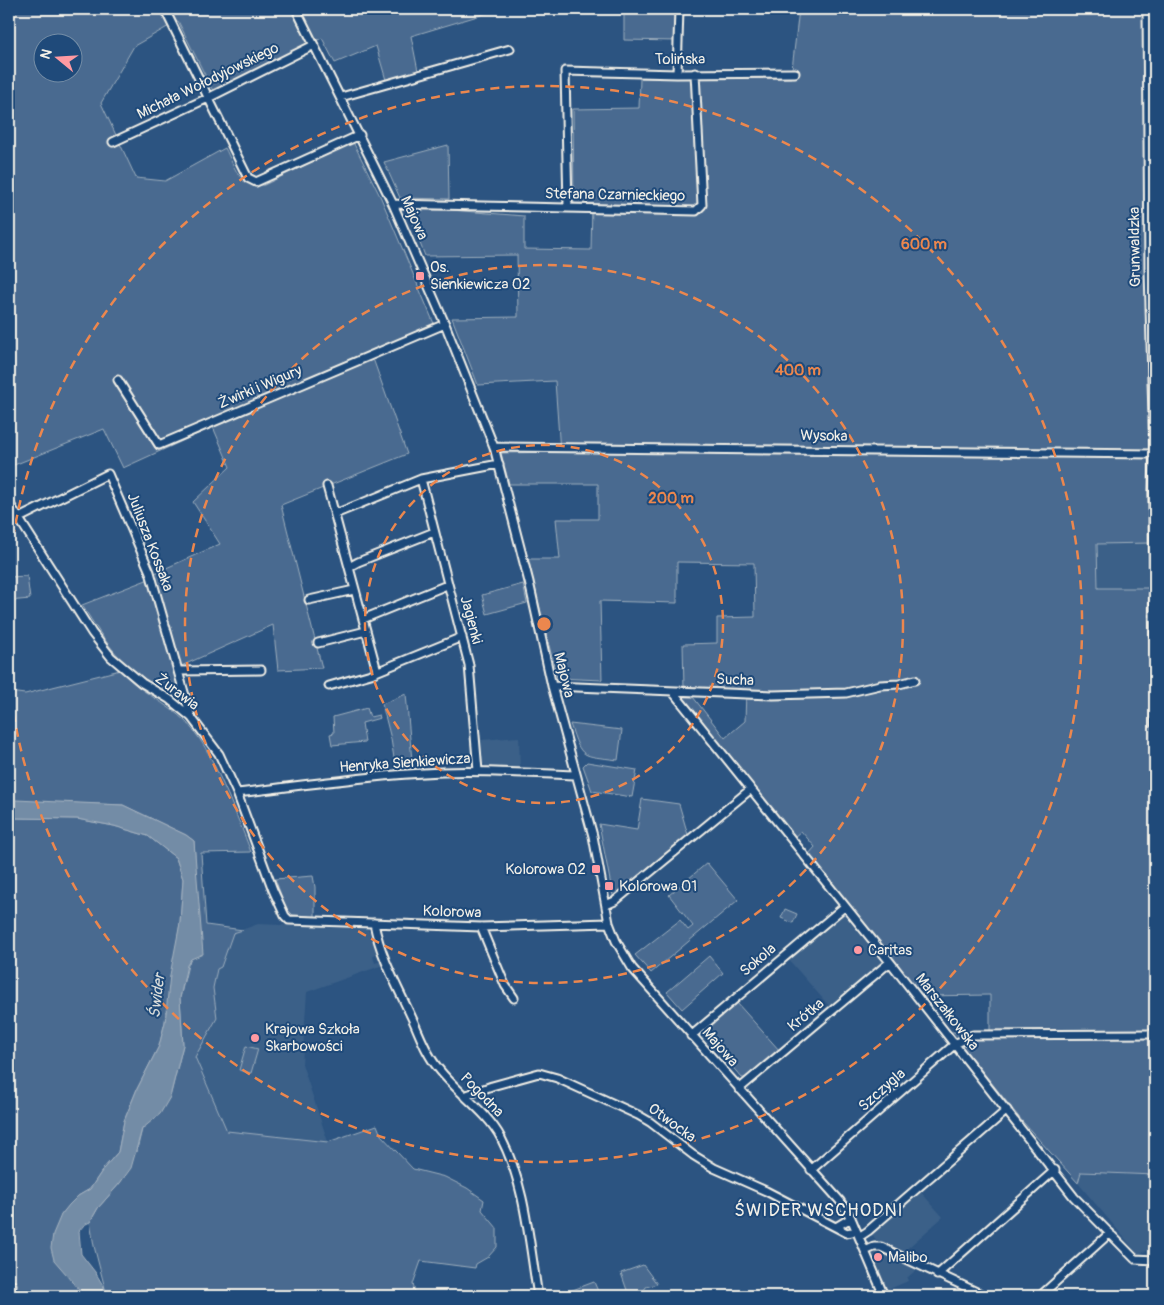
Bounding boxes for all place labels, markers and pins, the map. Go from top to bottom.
place label: Os. Sienkiewicza 02 [430,258,530,294]
marker: Os. Sienkiewicza 02 [414,270,426,282]
centre of rings [535,615,553,633]
place label: Kolorowa 02 [505,860,586,879]
marker: Kolorowa 02 [590,863,602,875]
place label: Kolorowa 01 [619,877,697,896]
marker: Kolorowa 01 [603,880,615,892]
place label: Caritas [868,941,912,960]
marker: Caritas [852,944,864,956]
place label: Krajowa Szkoła Skarbowości [265,1020,360,1056]
marker: Krajowa Szkoła Skarbowości [249,1032,261,1044]
place label: Malibo [888,1248,927,1267]
marker: Malibo [872,1251,884,1263]

